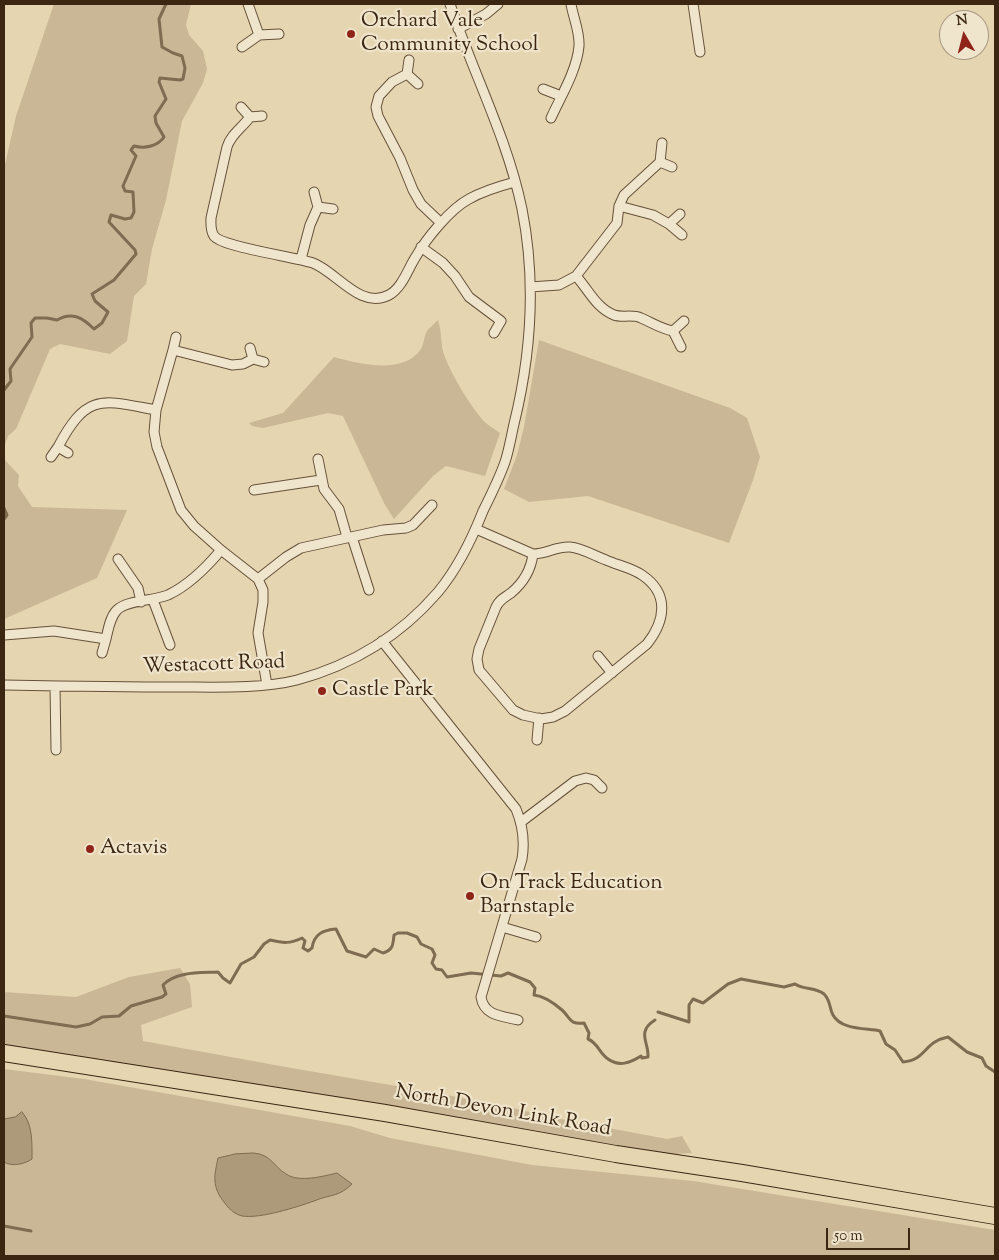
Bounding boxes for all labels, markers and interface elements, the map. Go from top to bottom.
place label: Orchard Vale Community School [361,9,539,59]
north arrow [939,10,989,60]
text: N [955,10,969,32]
marker: Orchard Vale Community School [345,28,357,40]
street label: Westacott Road [142,651,286,681]
place label: Castle Park [332,678,434,704]
marker: Castle Park [316,685,328,697]
place label: Actavis [100,836,167,862]
marker: Actavis [84,843,96,855]
place label: On Track Education Barnstaple [480,871,663,921]
marker: On Track Education Barnstaple [464,890,476,902]
street label: North Devon Link Road [393,1081,613,1143]
scale bar [829,1218,913,1250]
text: 50 m [834,1226,863,1247]

